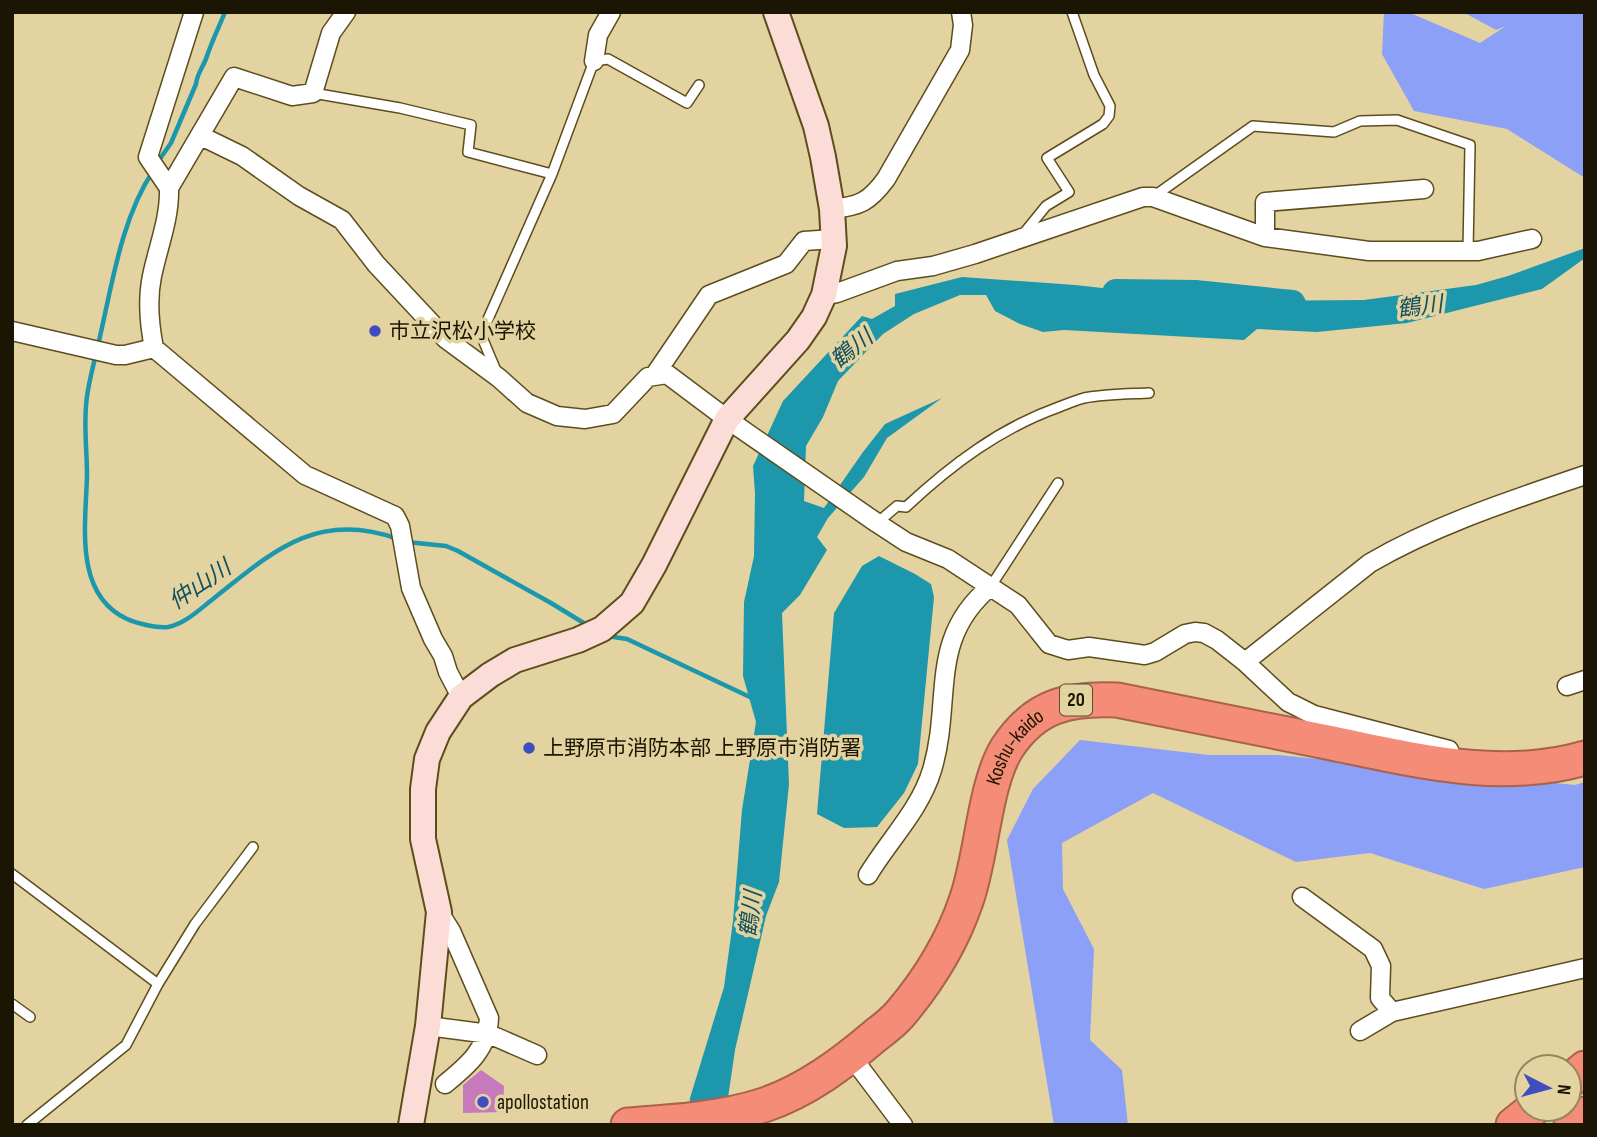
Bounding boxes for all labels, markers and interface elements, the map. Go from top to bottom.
water label: 鶴川 [1395,290,1448,324]
place label: 市立沢松小学校 [389,319,536,344]
water label: 鶴川 [825,322,881,374]
marker: 市立沢松小学校 [367,323,383,339]
water label: 仲山川 [164,552,239,616]
road number: 20 [1060,684,1092,716]
street label: Koshu-kaido [980,703,1048,788]
place label: 上野原市消防本部 上野原市消防署 [543,736,861,761]
marker: 上野原市消防本部 上野原市消防署 [521,740,537,756]
water label: 鶴川 [734,886,768,939]
north arrow [1513,1053,1583,1123]
text: N [1551,1083,1575,1096]
place label: apollostation [497,1090,589,1115]
marker: apollostation [475,1094,491,1110]

